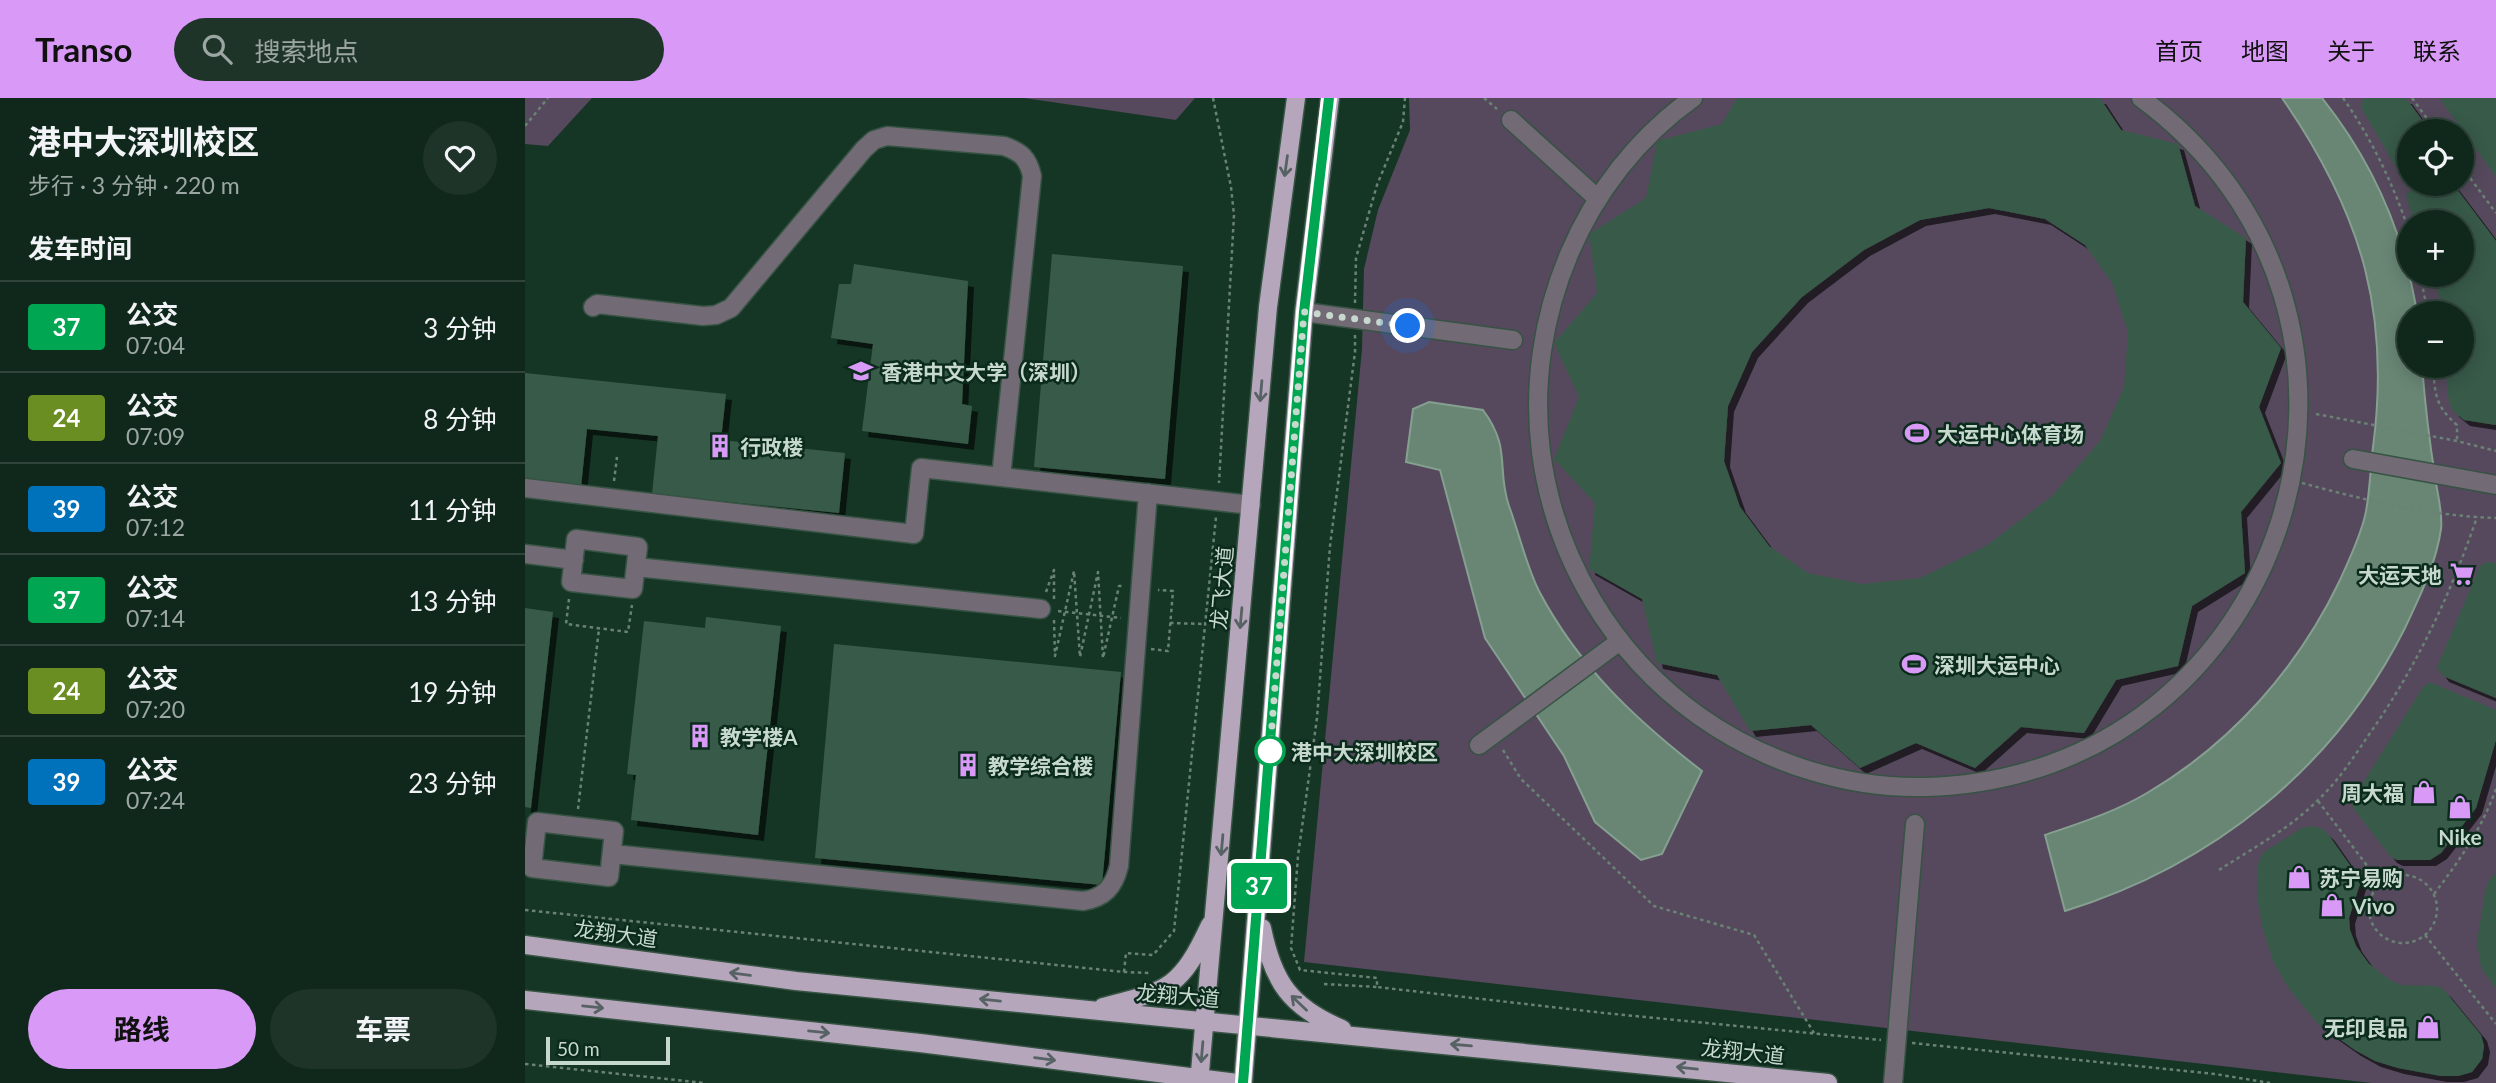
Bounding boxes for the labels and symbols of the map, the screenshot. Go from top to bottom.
one-way arrow [1280,154,1293,176]
your location [1390,308,1425,343]
school or university icon: 香港中文大学（深圳） [847,357,875,385]
place label: 香港中文大学（深圳） [881,359,1091,384]
one-way arrow [1254,380,1267,402]
sports icon: 大运中心体育场 [1903,419,1931,447]
place label: 大运中心体育场 [1937,421,2084,446]
building icon: 行政楼 [706,432,734,460]
place label: 行政楼 [740,434,803,459]
street label: 龙飞大道 [1205,545,1237,631]
supermarket icon: 大运天地 [2448,560,2476,588]
place label: 大运天地 [2358,562,2442,587]
one-way arrow [1234,606,1247,629]
sports icon: 深圳大运中心 [1900,650,1928,678]
place label: 深圳大运中心 [1934,652,2060,677]
building icon: 教学楼A [686,722,714,750]
place label: 教学楼A [720,724,798,749]
marker: 港中大深圳校区 [1255,736,1285,766]
place label: 港中大深圳校区 [1291,739,1438,764]
building icon: 教学综合楼 [954,751,982,779]
place label: 教学综合楼 [988,753,1093,778]
shop icon: 周大福 [2410,778,2438,806]
place label: 周大福 [2341,780,2404,805]
shop icon: Nike [2446,793,2474,821]
place label: Nike [2438,824,2482,849]
one-way arrow [1215,833,1228,856]
line badge: 37 [1227,863,1291,909]
shop icon: 苏宁易购 [2285,863,2313,891]
place label: 苏宁易购 [2319,865,2403,890]
shop icon: Vivo [2318,891,2346,919]
place label: Vivo [2351,893,2395,918]
street label: 龙翔大道 [573,915,659,951]
one-way arrow [729,967,752,980]
street label: 龙翔大道 [1135,979,1221,1011]
one-way arrow [980,993,1002,1006]
one-way arrow [1291,994,1308,1011]
one-way arrow [581,1001,604,1014]
shop icon: 无印良品 [2414,1013,2442,1041]
place label: 无印良品 [2324,1015,2408,1040]
one-way arrow [807,1025,830,1038]
scale bar [546,1034,670,1066]
street label: 龙翔大道 [1700,1034,1786,1068]
one-way arrow [1450,1038,1473,1051]
one-way arrow [1195,1040,1208,1063]
one-way arrow [1033,1053,1056,1066]
one-way arrow [1676,1062,1699,1075]

